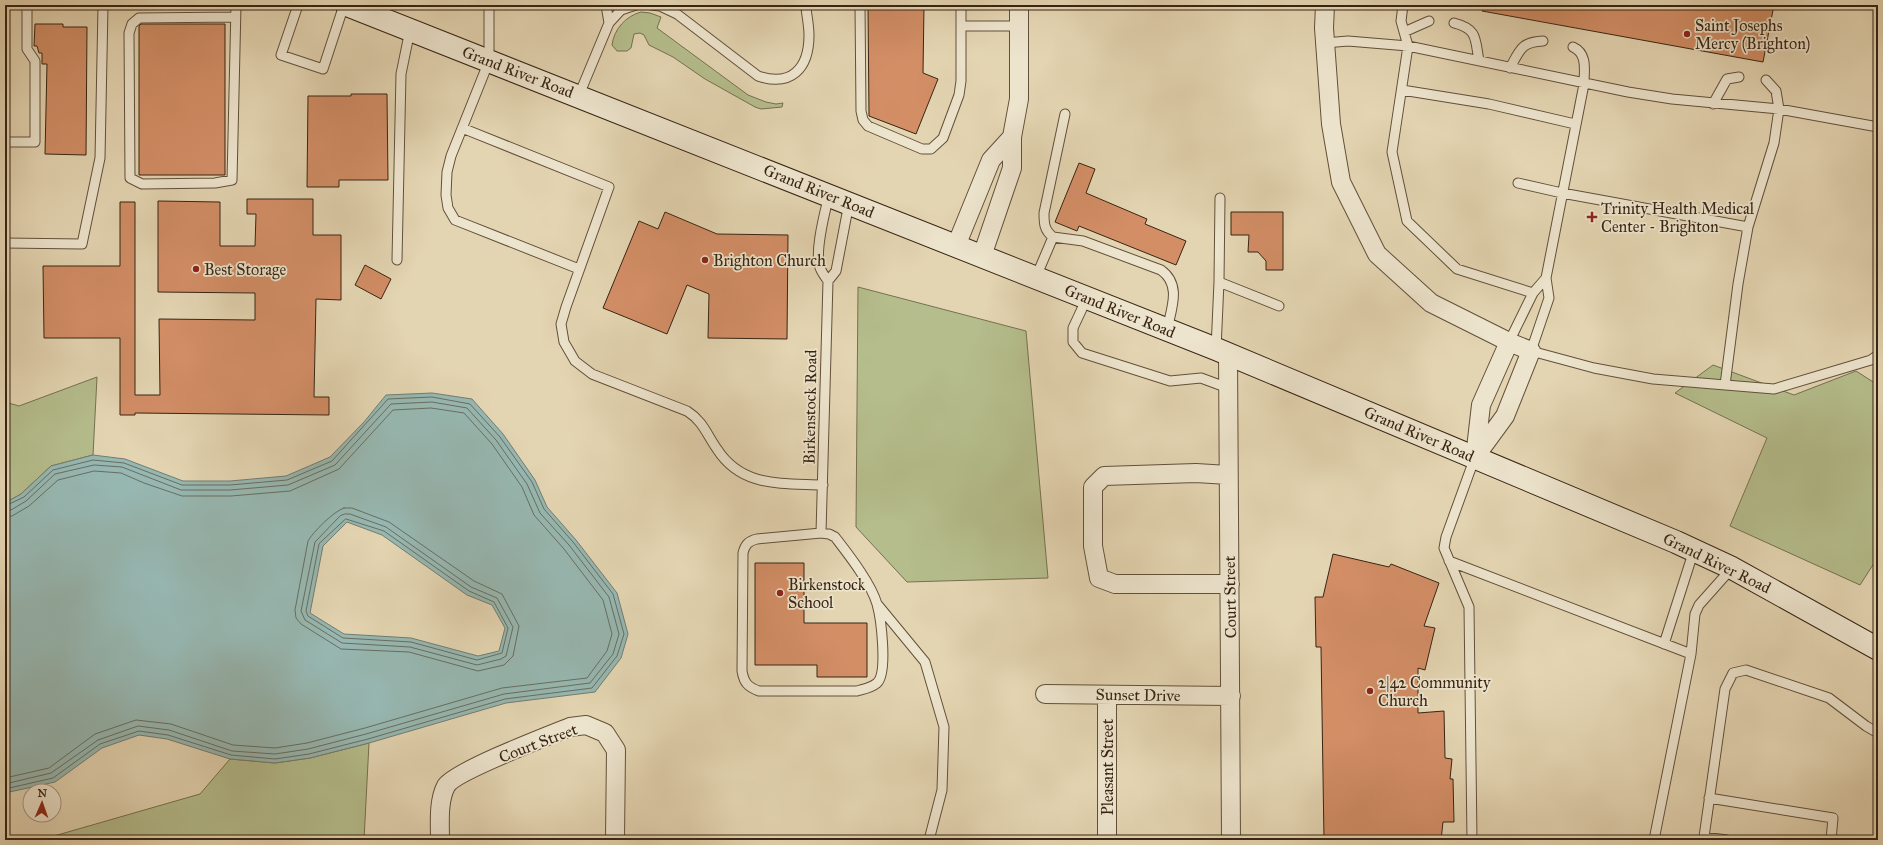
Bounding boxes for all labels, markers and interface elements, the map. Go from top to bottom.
place label: Saint Josephs Mercy (Brighton) [1695,16,1810,54]
marker: Saint Josephs Mercy (Brighton) [1682,29,1692,39]
street label: Grand River Road [460,42,576,102]
street label: Grand River Road [761,160,877,222]
place label: Trinity Health Medical Center - Brighton [1601,199,1755,237]
marker: Trinity Health Medical Center - Brighton [1586,211,1598,223]
place label: Brighton Church [713,251,826,271]
marker: Brighton Church [700,255,710,265]
place label: Best Storage [204,260,286,280]
marker: Best Storage [191,264,201,274]
street label: Grand River Road [1062,280,1178,342]
street label: Birkenstock Road [799,349,821,465]
street label: Grand River Road [1361,402,1477,466]
street label: Grand River Road [1660,529,1774,597]
street label: Court Street [1220,555,1240,638]
place label: Birkenstock School [788,575,866,612]
marker: Birkenstock School [775,588,785,598]
place label: 2|42 Community Church [1378,673,1491,710]
street label: Sunset Drive [1095,685,1181,705]
marker: 2|42 Community Church [1365,686,1375,696]
street label: Pleasant Street [1098,718,1117,815]
street label: Court Street [496,719,580,767]
north arrow [22,783,62,823]
text: N [37,787,48,800]

